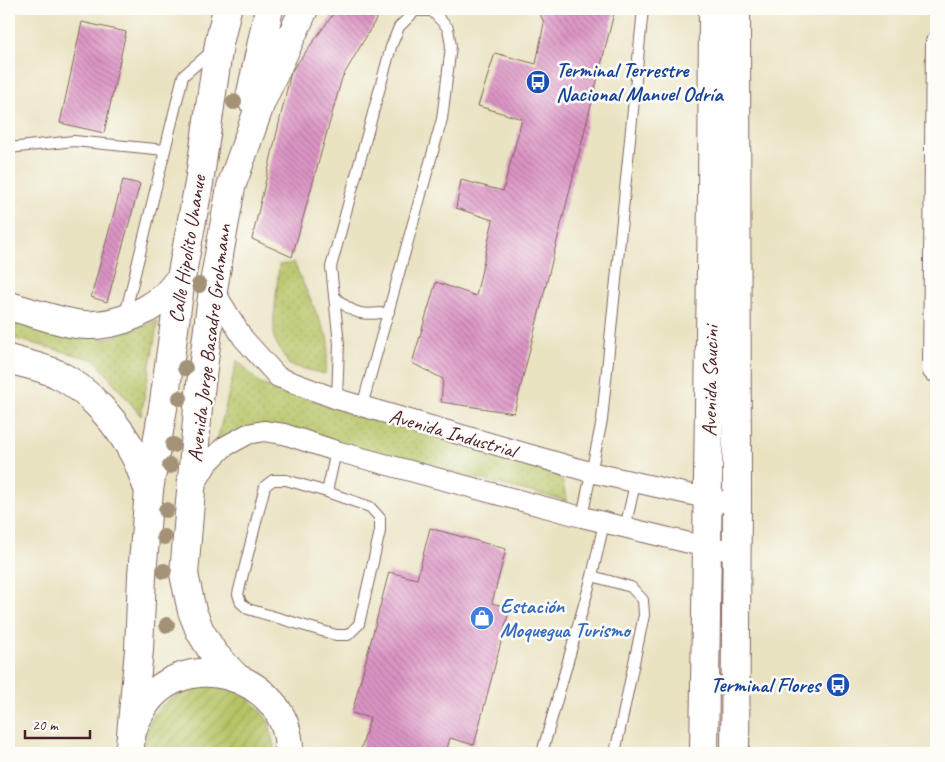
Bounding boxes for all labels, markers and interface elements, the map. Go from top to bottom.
place label: Terminal Terrestre Nacional Manuel Odría [556,57,724,107]
bus stop icon: Terminal Terrestre Nacional Manuel Odría [525,69,551,95]
street label: Calle Hipolito Unanue [163,172,212,325]
street label: Avenida Jorge Basadre Grohmann [182,222,237,463]
street label: Avenida Saucini [696,322,724,437]
street label: Avenida Industrial [386,402,523,464]
place label: Estación Moquegua Turismo [500,593,632,643]
shop icon: Estación Moquegua Turismo [469,605,495,631]
place label: Terminal Flores [710,672,823,698]
bus stop icon: Terminal Flores [825,672,851,698]
scale bar [25,707,90,739]
text: 20 m [32,716,59,735]

